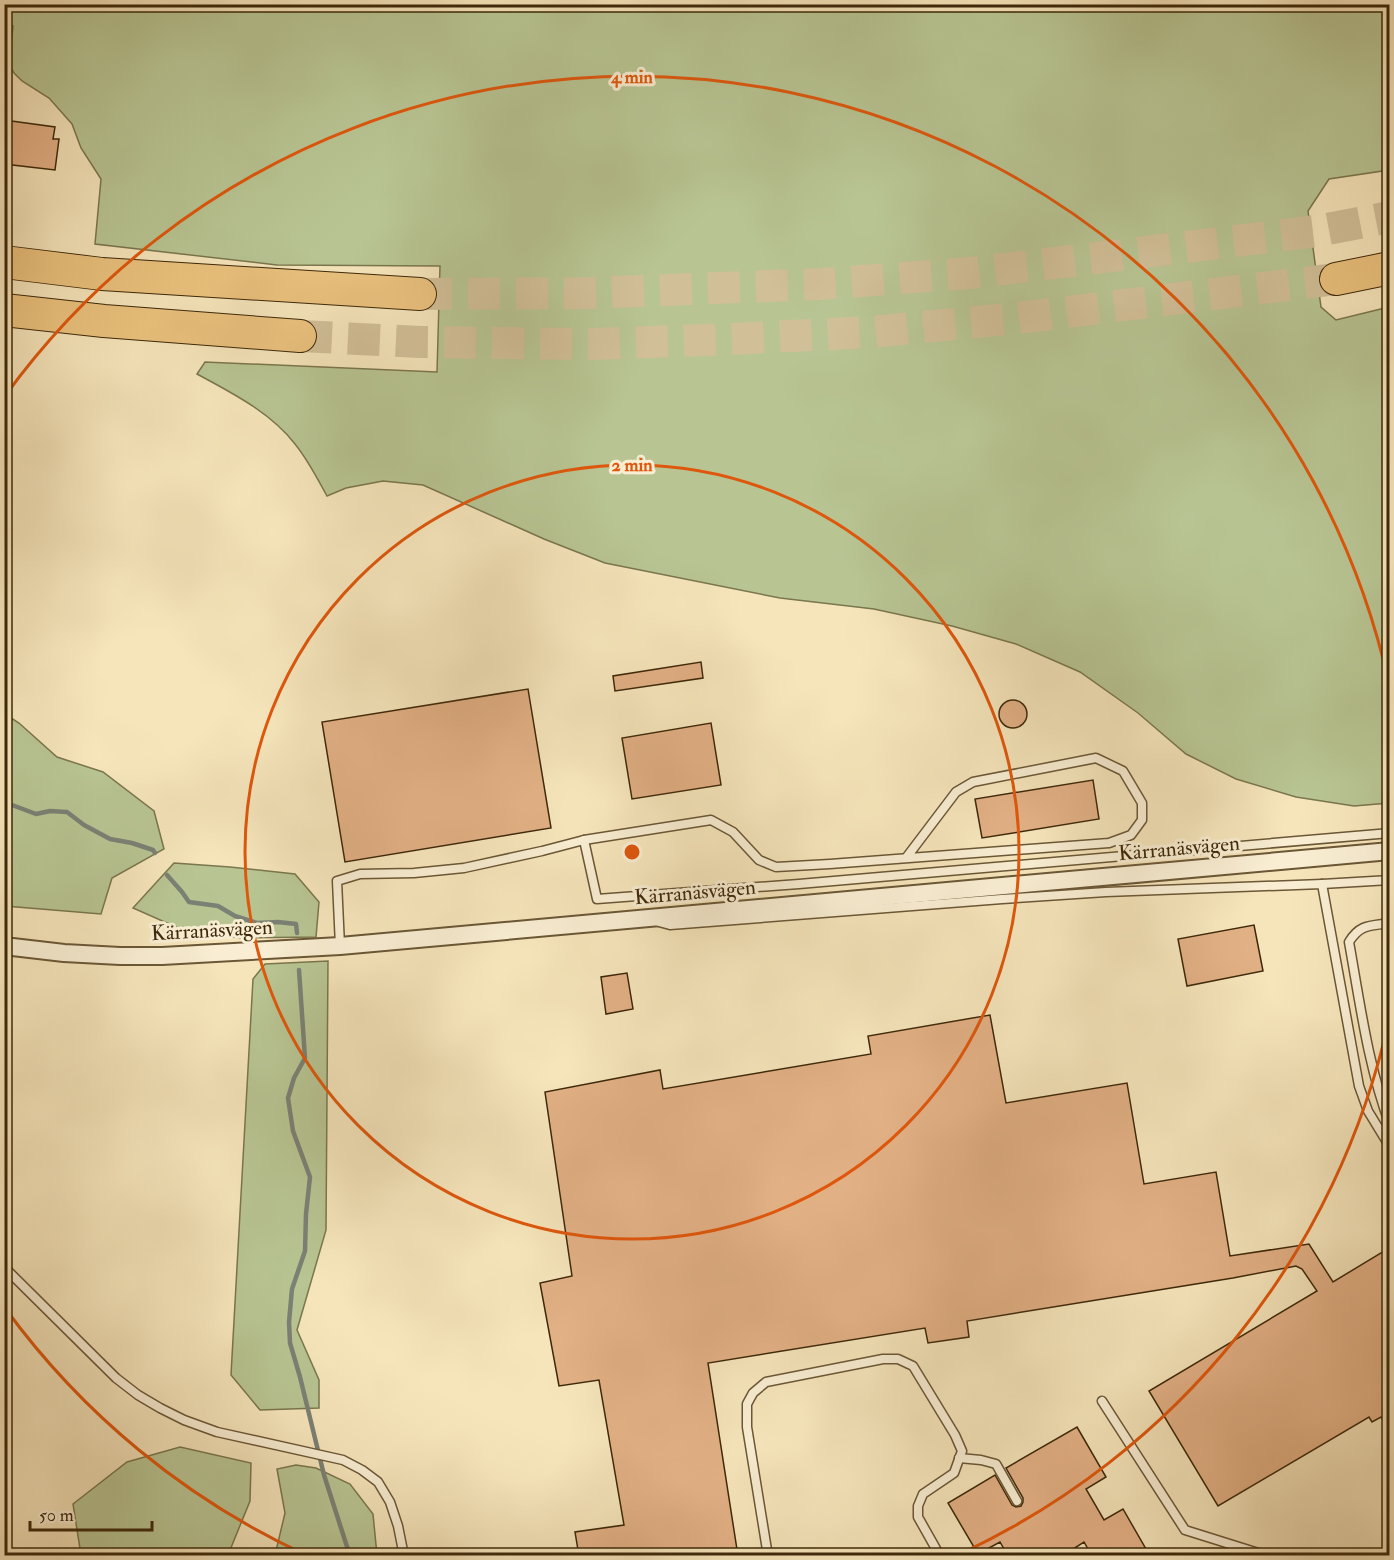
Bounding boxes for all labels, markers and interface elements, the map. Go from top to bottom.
text: 4 min [610,66,653,89]
text: 2 min [612,454,653,477]
street label: Kärranäsvägen [1117,830,1241,867]
centre of rings [622,842,642,862]
street label: Kärranäsvägen [633,874,757,911]
street label: Kärranäsvägen [151,914,274,947]
scale bar [30,1494,152,1532]
text: 50 m [39,1504,74,1527]

